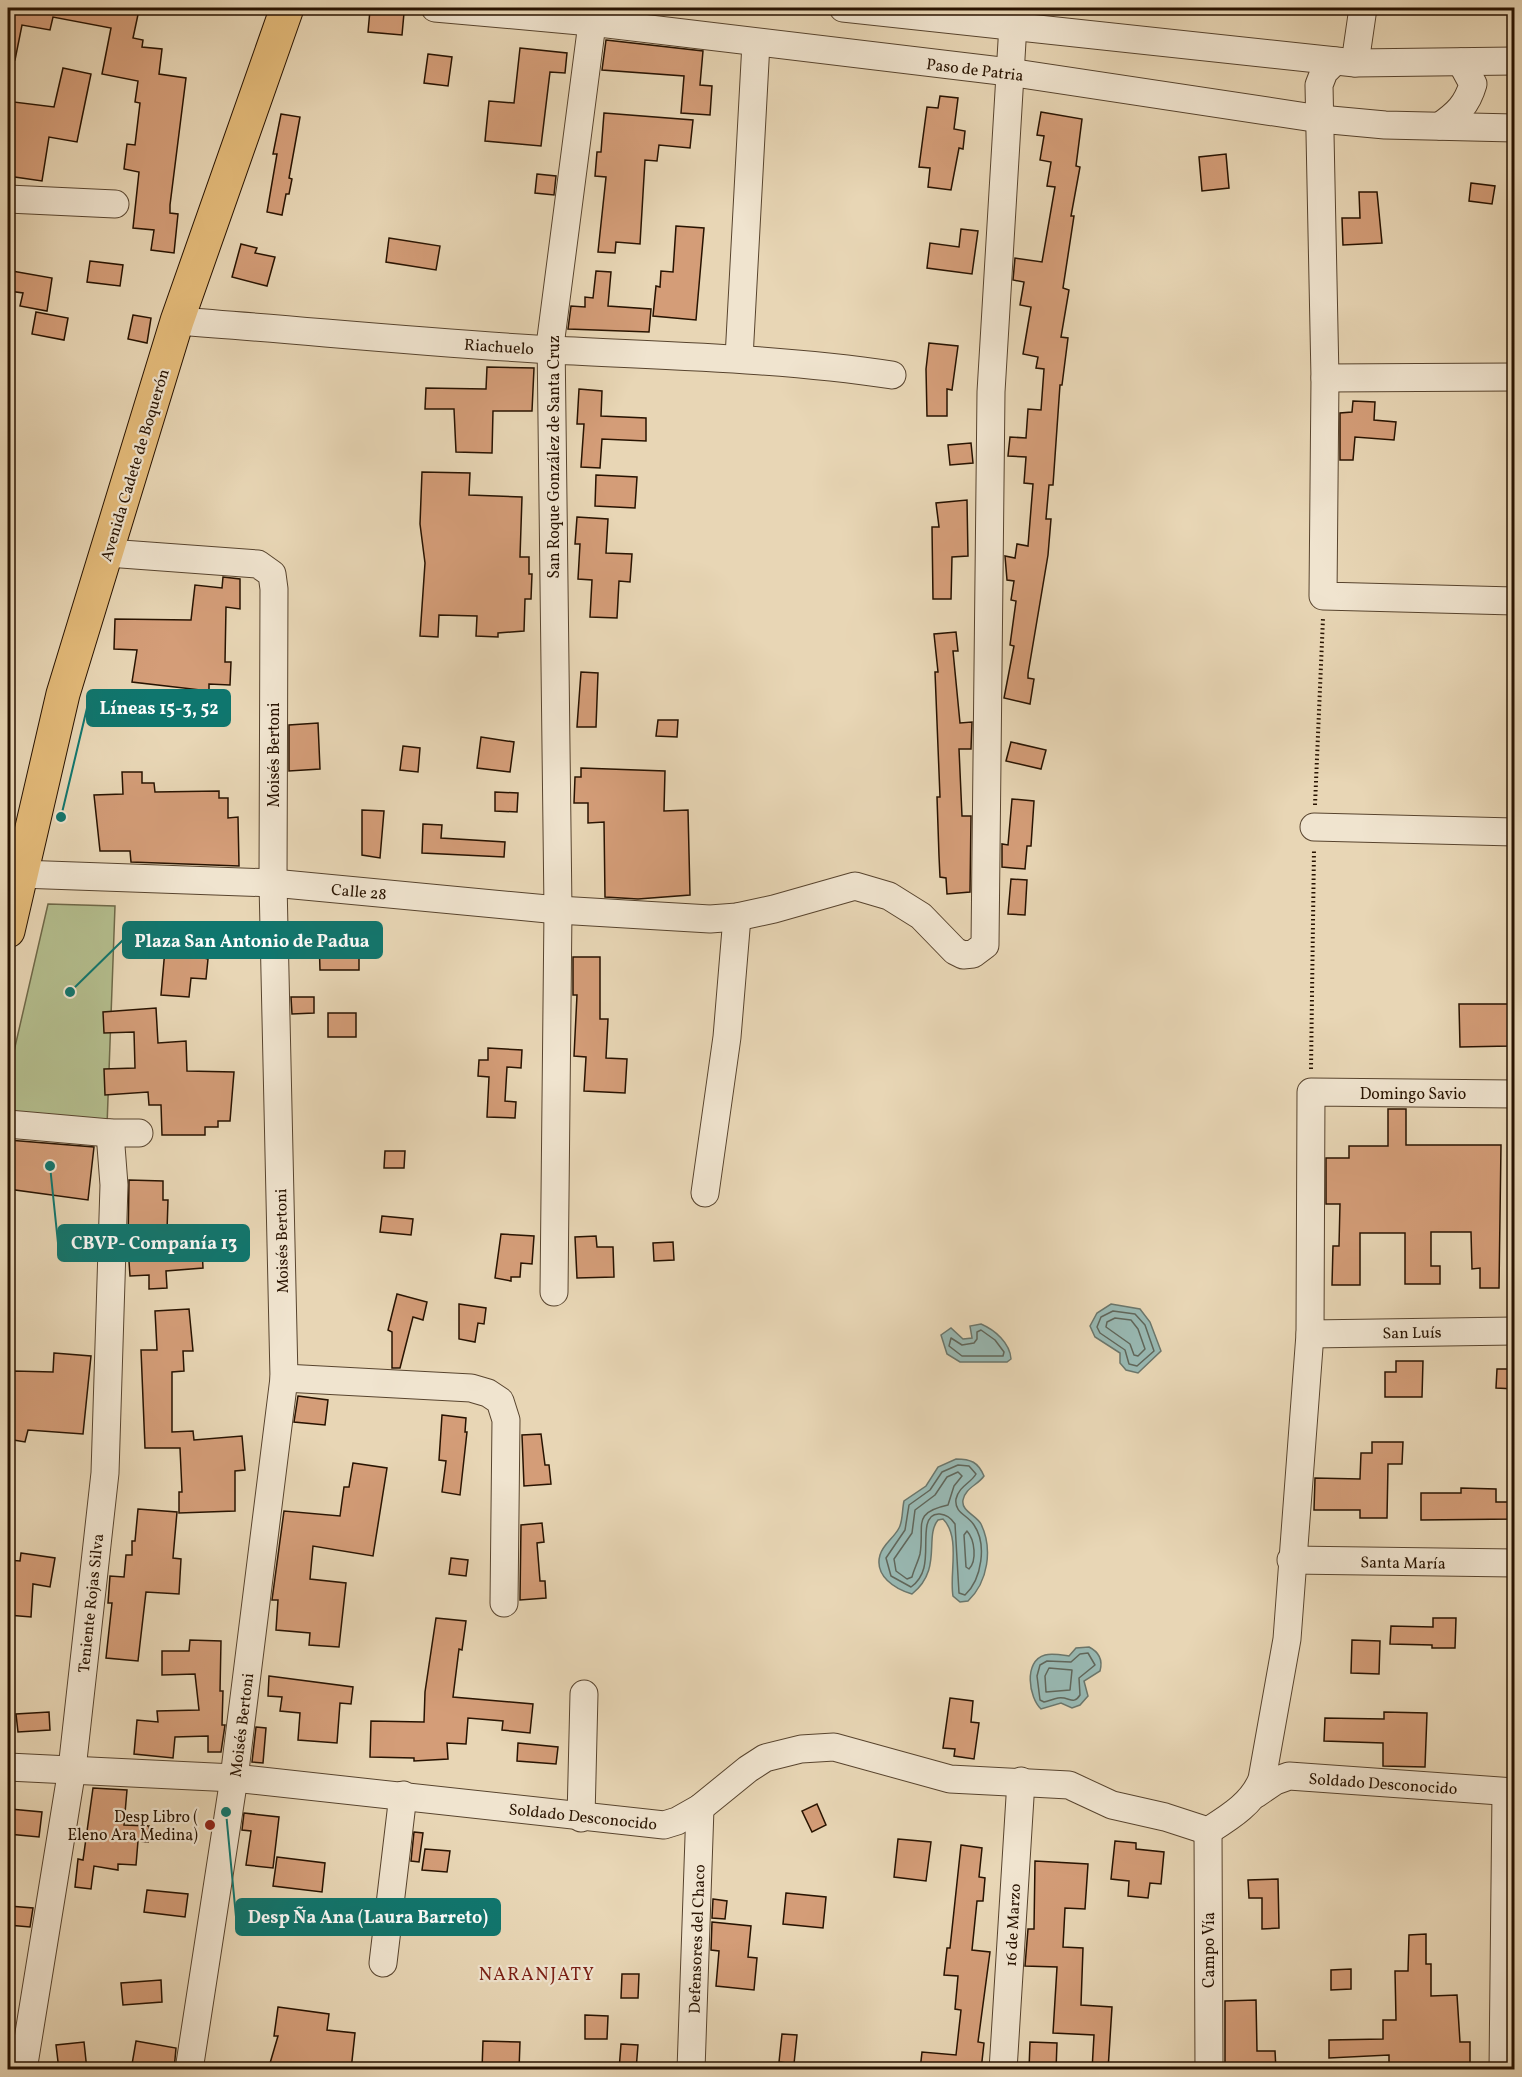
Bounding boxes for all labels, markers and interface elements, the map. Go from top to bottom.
street label: Paso de Patria [925,54,1025,88]
street label: Riachuelo [463,335,535,361]
street label: San Roque González de Santa Cruz [544,335,566,579]
street label: Avenida Cadete de Boquerón [96,367,176,565]
callout: Líneas 15-3, 52 [87,690,230,726]
text: Líneas 15-3, 52 [99,697,219,722]
street label: Moisés Bertoni [264,702,286,807]
street label: Calle 28 [330,880,387,906]
callout: Plaza San Antonio de Padua [123,922,382,958]
text: Plaza San Antonio de Padua [134,930,370,955]
street label: Domingo Savio [1360,1084,1466,1106]
street label: Moisés Bertoni [271,1188,295,1294]
callout: CBVP- Companía 13 [58,1225,249,1261]
text: CBVP- Companía 13 [71,1232,237,1257]
street label: San Luís [1382,1322,1442,1346]
street label: Teniente Rojas Silva [74,1532,110,1674]
street label: Santa María [1360,1552,1446,1576]
street label: Moisés Bertoni [226,1672,260,1779]
street label: Soldado Desconocido [1308,1769,1458,1801]
street label: Soldado Desconocido [508,1799,658,1837]
place label: Desp Libro ( Eleno Ara Medina) [67,1807,198,1847]
marker: Desp Libro ( Eleno Ara Medina) [203,1818,217,1832]
street label: Defensores del Chaco [684,1864,712,2014]
street label: 16 de Marzo [1001,1883,1027,1967]
callout: Desp Ña Ana (Laura Barreto) [236,1899,500,1935]
text: Desp Ña Ana (Laura Barreto) [248,1906,488,1931]
street label: Campo Vía [1199,1912,1221,1988]
district label: NARANJATY [479,1963,595,1988]

